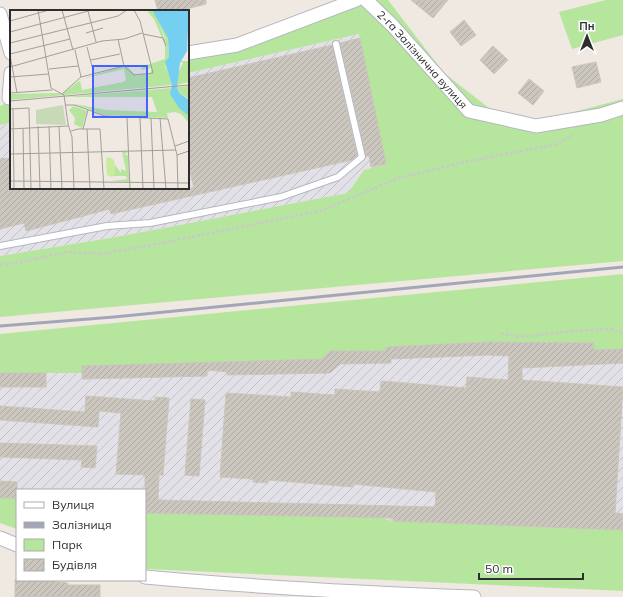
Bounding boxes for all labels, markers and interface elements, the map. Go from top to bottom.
street label: 2-га Залізнична вулиця [374,8,470,111]
inset map [10,10,189,189]
north arrow [567,16,607,56]
text: Пн [579,19,595,33]
legend [16,489,146,581]
text: Вулиця [52,497,94,512]
text: Залізниця [52,517,112,532]
text: Парк [52,537,83,552]
scale bar [479,555,583,581]
text: Будівля [52,557,97,572]
text: 50 m [485,561,513,576]

